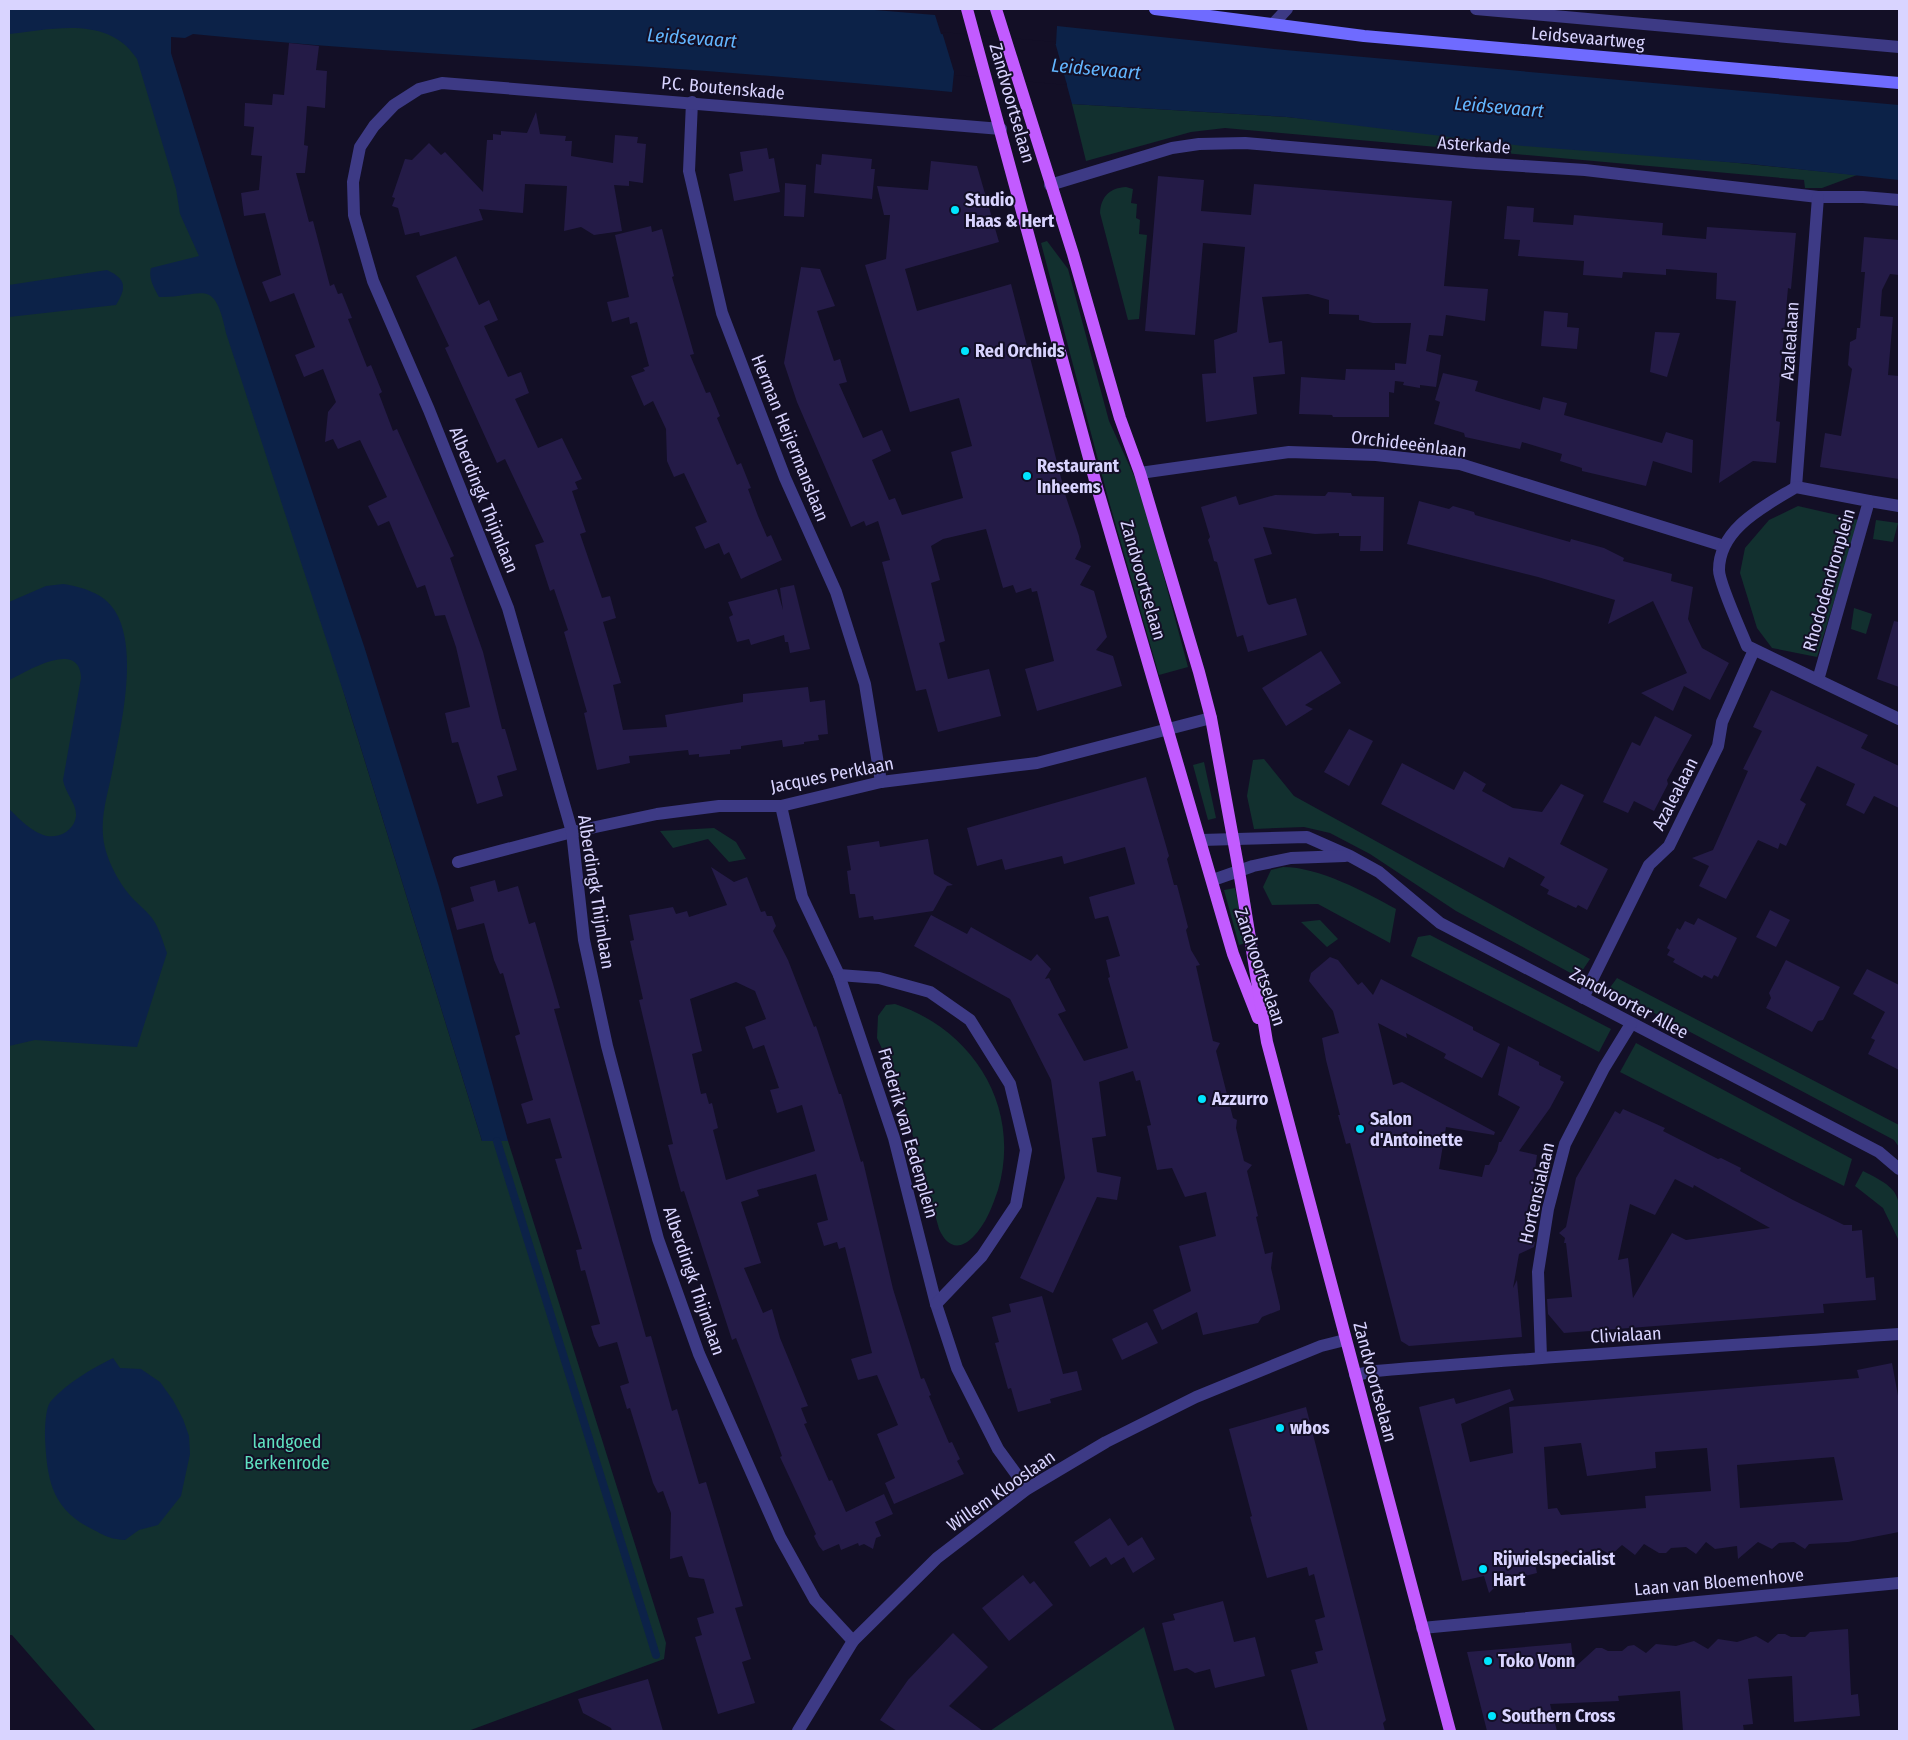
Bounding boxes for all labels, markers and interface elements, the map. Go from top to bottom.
street label: Leidsevaartweg [1530,22,1646,54]
water label: Leidsevaart [646,23,738,53]
street label: Zandvoortselaan [984,41,1040,165]
water label: Leidsevaart [1050,54,1142,84]
street label: P.C. Boutenskade [660,72,786,104]
water label: Leidsevaart [1453,92,1545,122]
street label: Asterkade [1437,131,1511,159]
place label: Studio Haas & Hert [965,189,1055,232]
marker: Studio Haas & Hert [949,204,961,216]
street label: Azalealaan [1776,301,1804,381]
place label: Red Orchids [975,340,1065,362]
marker: Red Orchids [959,345,971,357]
street label: Herman Heijermanslaan [746,351,834,525]
street label: Alberdingk Thijmlaan [445,424,523,576]
street label: Orchideeënlaan [1350,426,1468,462]
place label: Restaurant Inheems [1037,455,1120,498]
marker: Restaurant Inheems [1021,470,1033,482]
street label: Rhododendronplein [1798,506,1860,654]
street label: Zandvoortselaan [1115,518,1171,642]
street label: Jacques Perklaan [768,752,896,798]
street label: Azalealaan [1647,754,1703,834]
street label: Alberdingk Thijmlaan [573,813,619,971]
street label: Zandvoortselaan [1229,905,1291,1029]
street label: Zandvoorter Allee [1566,963,1692,1044]
street label: Frederik van Eedenplein [873,1045,943,1221]
place label: Azzurro [1211,1088,1269,1110]
marker: Azzurro [1196,1093,1208,1105]
place label: Salon d'Antoinette [1370,1108,1463,1151]
marker: Salon d'Antoinette [1354,1123,1366,1135]
street label: Hortensialaan [1515,1140,1559,1246]
street label: Alberdingk Thijmlaan [658,1204,730,1358]
street label: Zandvoortselaan [1348,1320,1402,1444]
street label: Clivialaan [1590,1322,1662,1348]
place label: wbos [1290,1417,1330,1439]
marker: wbos [1274,1422,1286,1434]
park label: landgoed Berkenrode [244,1431,330,1474]
street label: Willem Klooslaan [943,1446,1059,1536]
place label: Rijwielspecialist Hart [1493,1548,1616,1591]
marker: Rijwielspecialist Hart [1477,1563,1489,1575]
street label: Laan van Bloemenhove [1633,1564,1805,1600]
place label: Toko Vonn [1498,1650,1575,1672]
marker: Toko Vonn [1482,1655,1494,1667]
place label: Southern Cross [1502,1705,1616,1727]
marker: Southern Cross [1486,1710,1498,1722]

